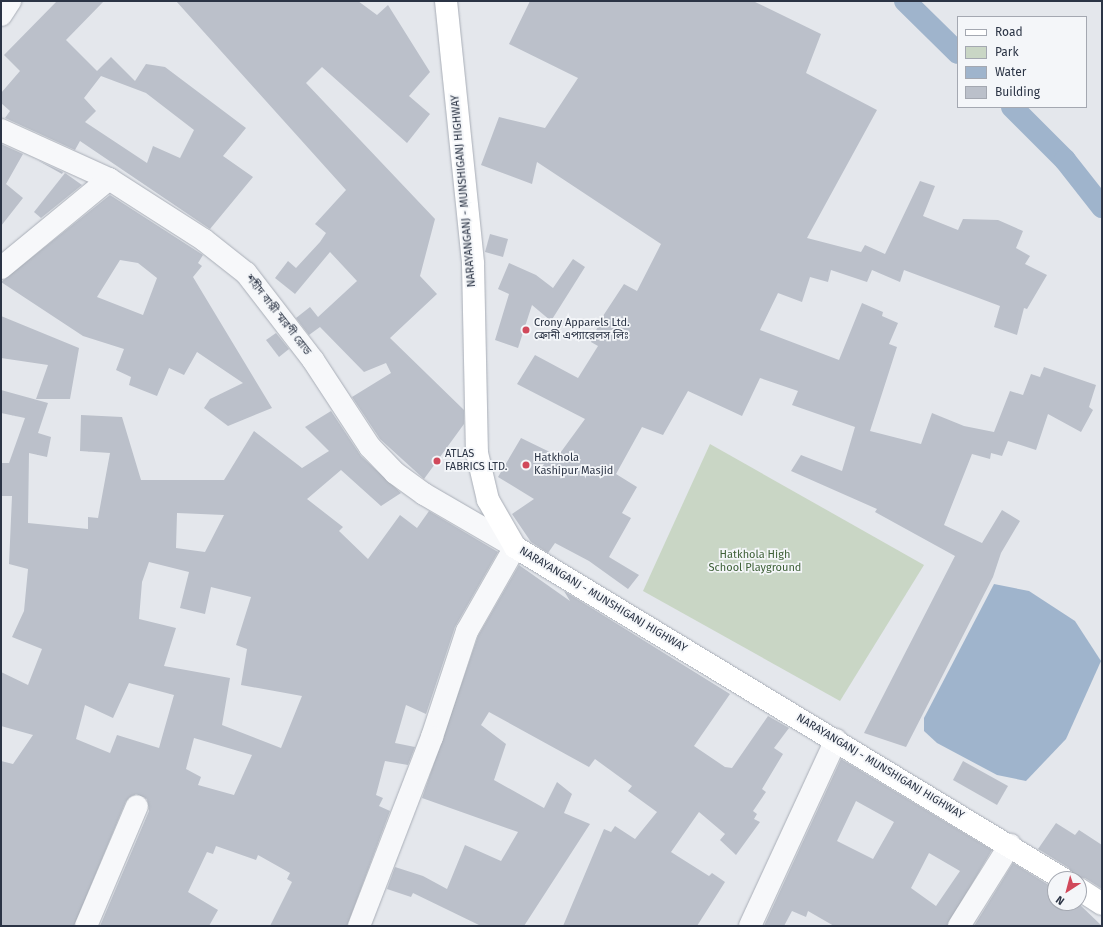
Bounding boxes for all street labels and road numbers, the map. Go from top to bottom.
street label: NARAYANGANJ - MUNSHIGANJ HIGHWAY [449,94,479,288]
street label: শহীদ বাপ্পী স্মরণী রোড [243,272,313,358]
street label: NARAYANGANJ - MUNSHIGANJ HIGHWAY [517,545,689,655]
street label: NARAYANGANJ - MUNSHIGANJ HIGHWAY [794,712,966,822]

